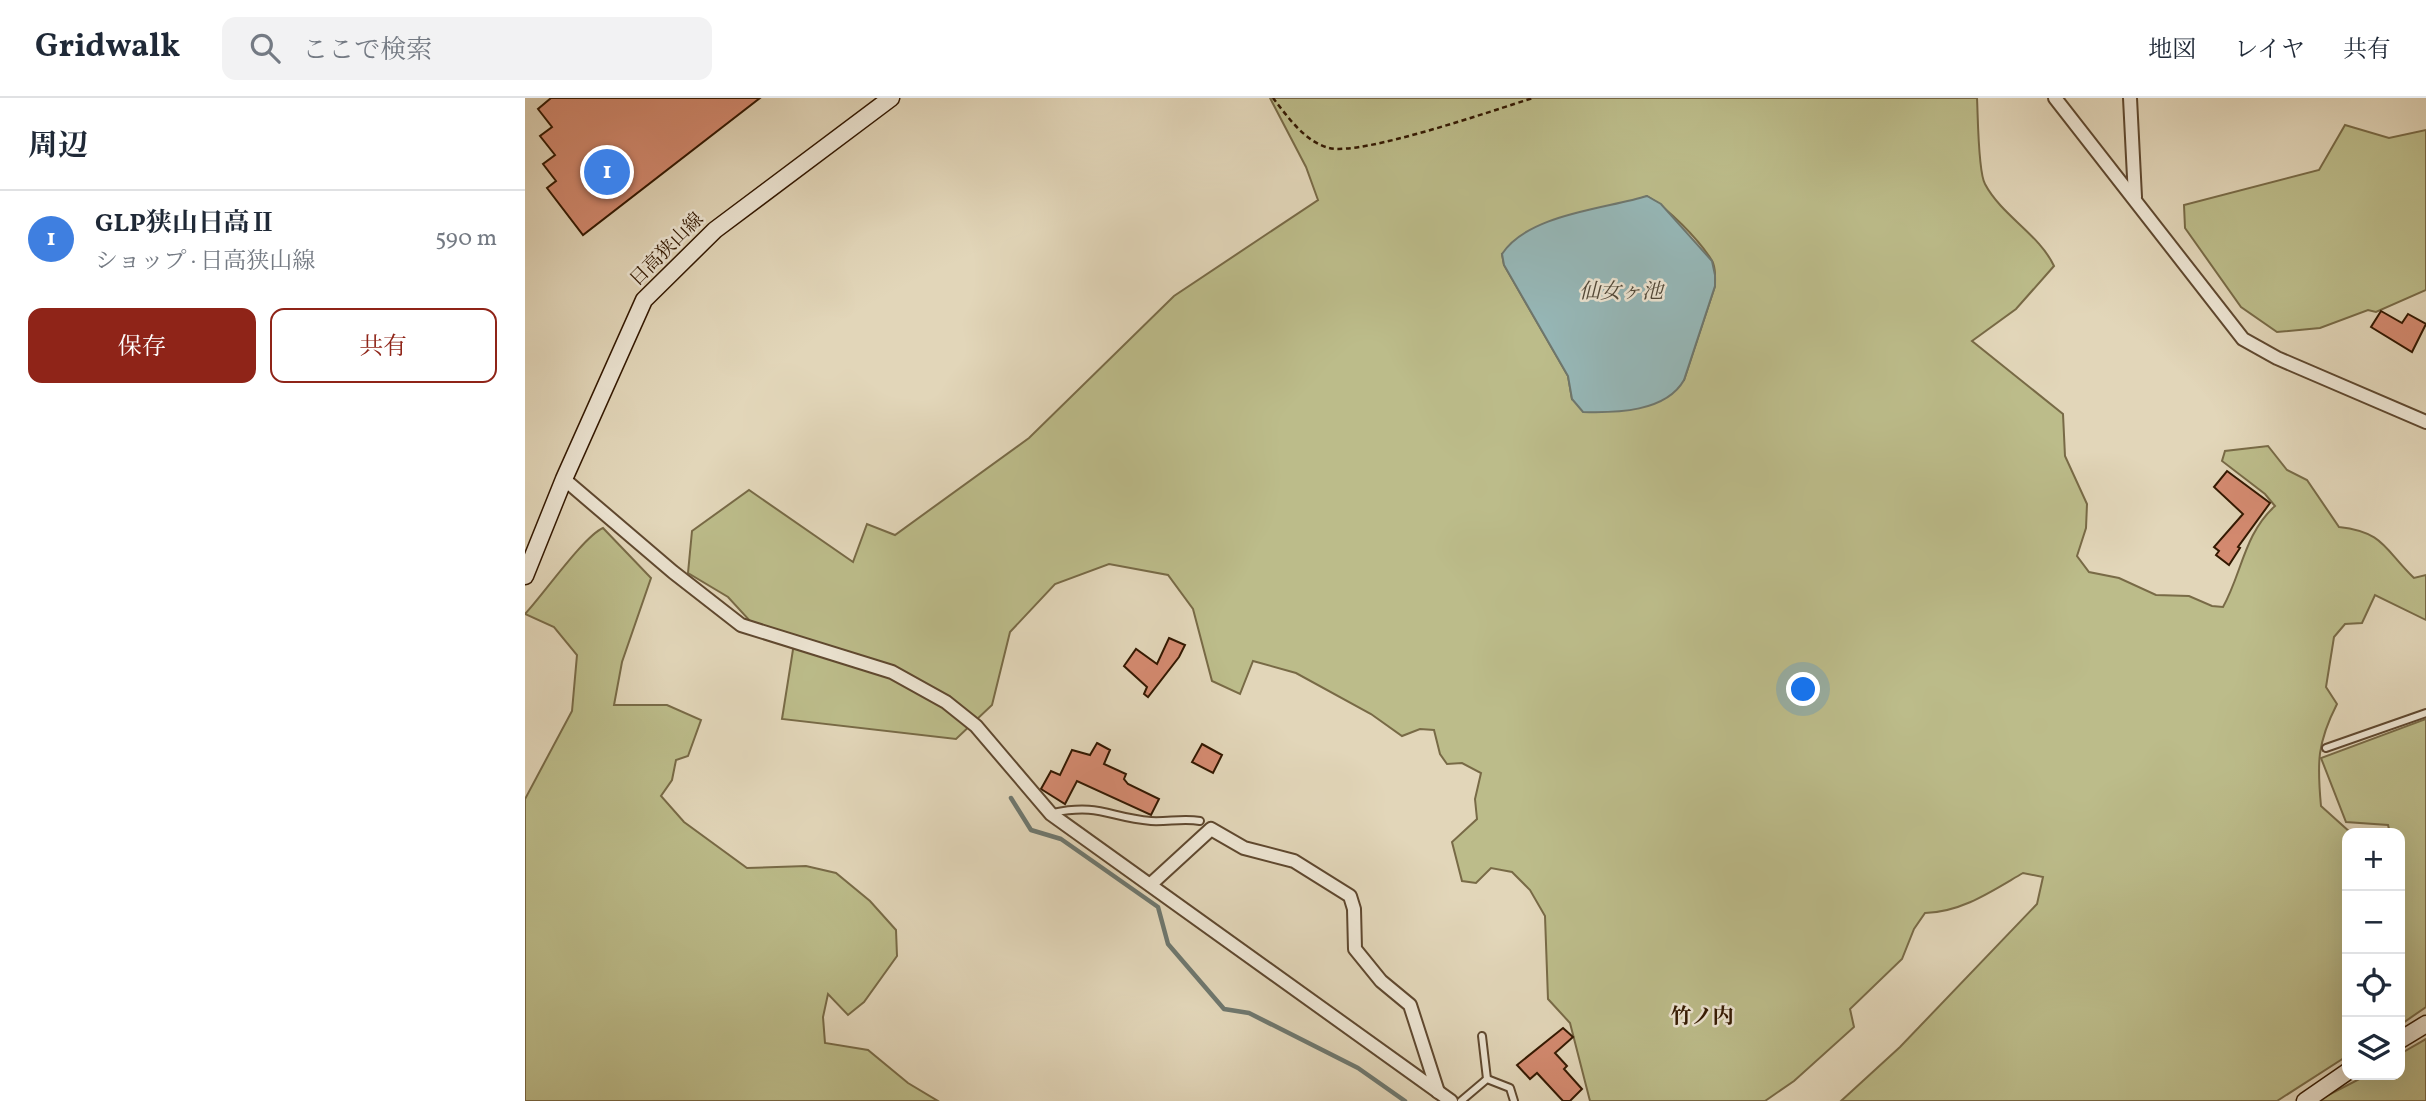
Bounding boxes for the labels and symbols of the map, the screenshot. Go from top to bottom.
pin: 1 [584,146,630,198]
street label: 日高狭山線 [624,207,710,293]
water label: 仙女ヶ池 [1579,278,1665,307]
your location [1786,672,1820,706]
district label: 竹ノ内 [1671,1003,1734,1032]

